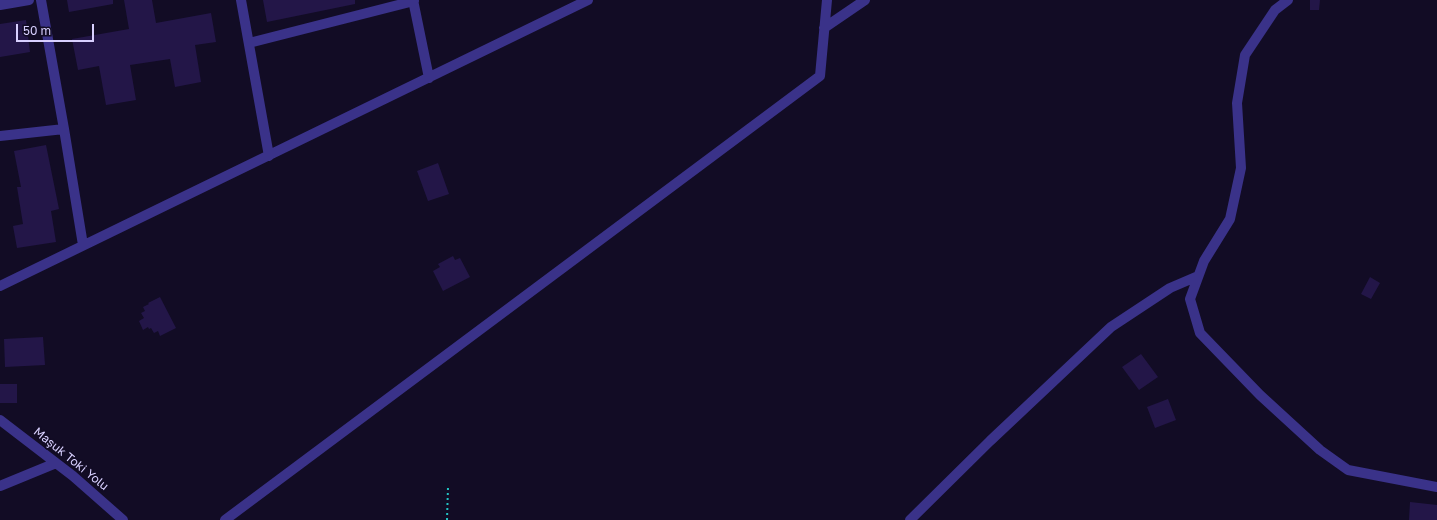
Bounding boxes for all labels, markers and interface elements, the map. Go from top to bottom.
scale bar [18,16,96,42]
text: 50 m [23,23,51,38]
street label: Maşuk Toki Yolu [31,424,111,494]

